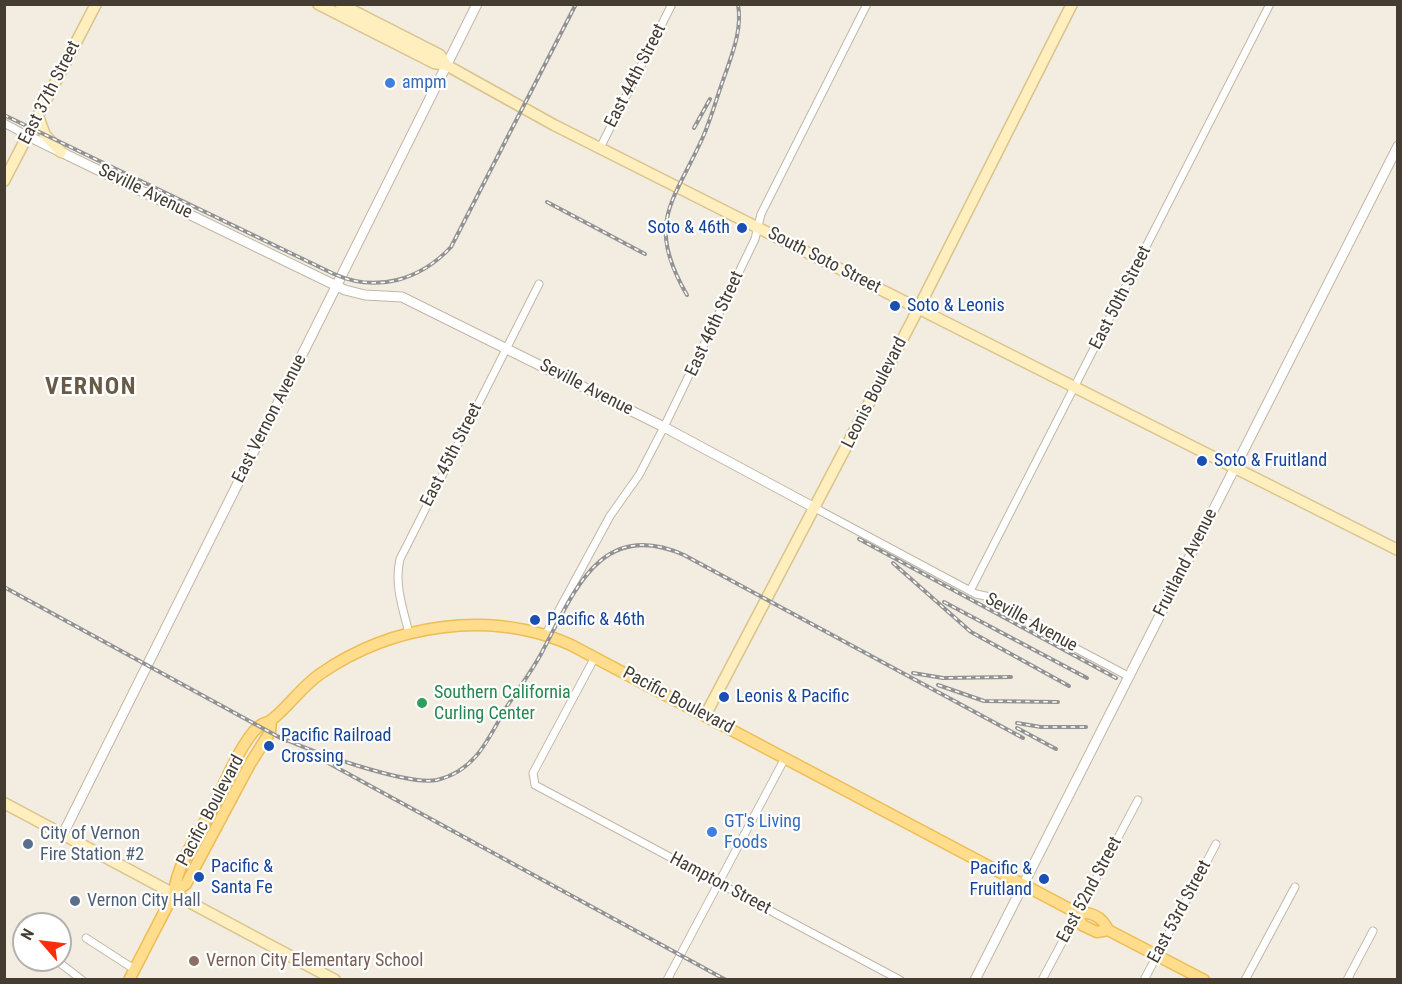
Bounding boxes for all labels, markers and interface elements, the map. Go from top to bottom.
street label: East 44th Street [601,21,671,131]
street label: East 37th Street [15,38,85,148]
place label: ampm [402,72,447,94]
marker: ampm [383,76,397,90]
street label: Seville Avenue [94,160,196,224]
place label: Soto & 46th [648,217,730,239]
marker: Soto & 46th [735,221,749,235]
street label: South Soto Street [764,223,884,299]
street label: East 50th Street [1086,243,1156,353]
street label: East 46th Street [681,268,749,380]
place label: Soto & Leonis [907,295,1005,317]
marker: Soto & Leonis [888,299,902,313]
street label: Leonis Boulevard [838,334,912,452]
street label: East Vernon Avenue [228,351,312,487]
street label: Seville Avenue [536,355,636,421]
district label: VERNON [45,374,137,402]
street label: East 45th Street [417,400,487,510]
place label: Soto & Fruitland [1214,450,1327,472]
marker: Soto & Fruitland [1195,454,1209,468]
street label: Fruitland Avenue [1149,505,1223,621]
street label: Seville Avenue [981,589,1081,657]
place label: Pacific & 46th [547,609,645,631]
marker: Pacific & 46th [528,613,542,627]
street label: Pacific Boulevard [619,663,737,739]
place label: Southern California Curling Center [434,682,571,724]
place label: Leonis & Pacific [736,686,849,708]
marker: Leonis & Pacific [717,690,731,704]
marker: Southern California Curling Center [415,696,429,710]
place label: Pacific Railroad Crossing [281,725,392,768]
marker: Pacific Railroad Crossing [262,739,276,753]
street label: Pacific Boulevard [173,752,249,870]
place label: GT's Living Foods [724,811,801,854]
place label: City of Vernon Fire Station #2 [40,823,144,866]
marker: GT's Living Foods [705,825,719,839]
street label: East 52nd Street [1053,833,1127,947]
marker: City of Vernon Fire Station #2 [21,837,35,851]
street label: Hampton Street [666,848,774,920]
place label: Pacific & Santa Fe [211,856,273,898]
street label: East 53rd Street [1144,857,1216,967]
place label: Pacific & Fruitland [970,858,1032,900]
marker: Pacific & Santa Fe [192,870,206,884]
marker: Pacific & Fruitland [1037,872,1051,886]
place label: Vernon City Hall [87,890,201,912]
marker: Vernon City Hall [68,894,82,908]
north arrow [12,912,72,972]
text: N [17,925,38,943]
place label: Vernon City Elementary School [206,950,424,972]
marker: Vernon City Elementary School [187,954,201,968]

